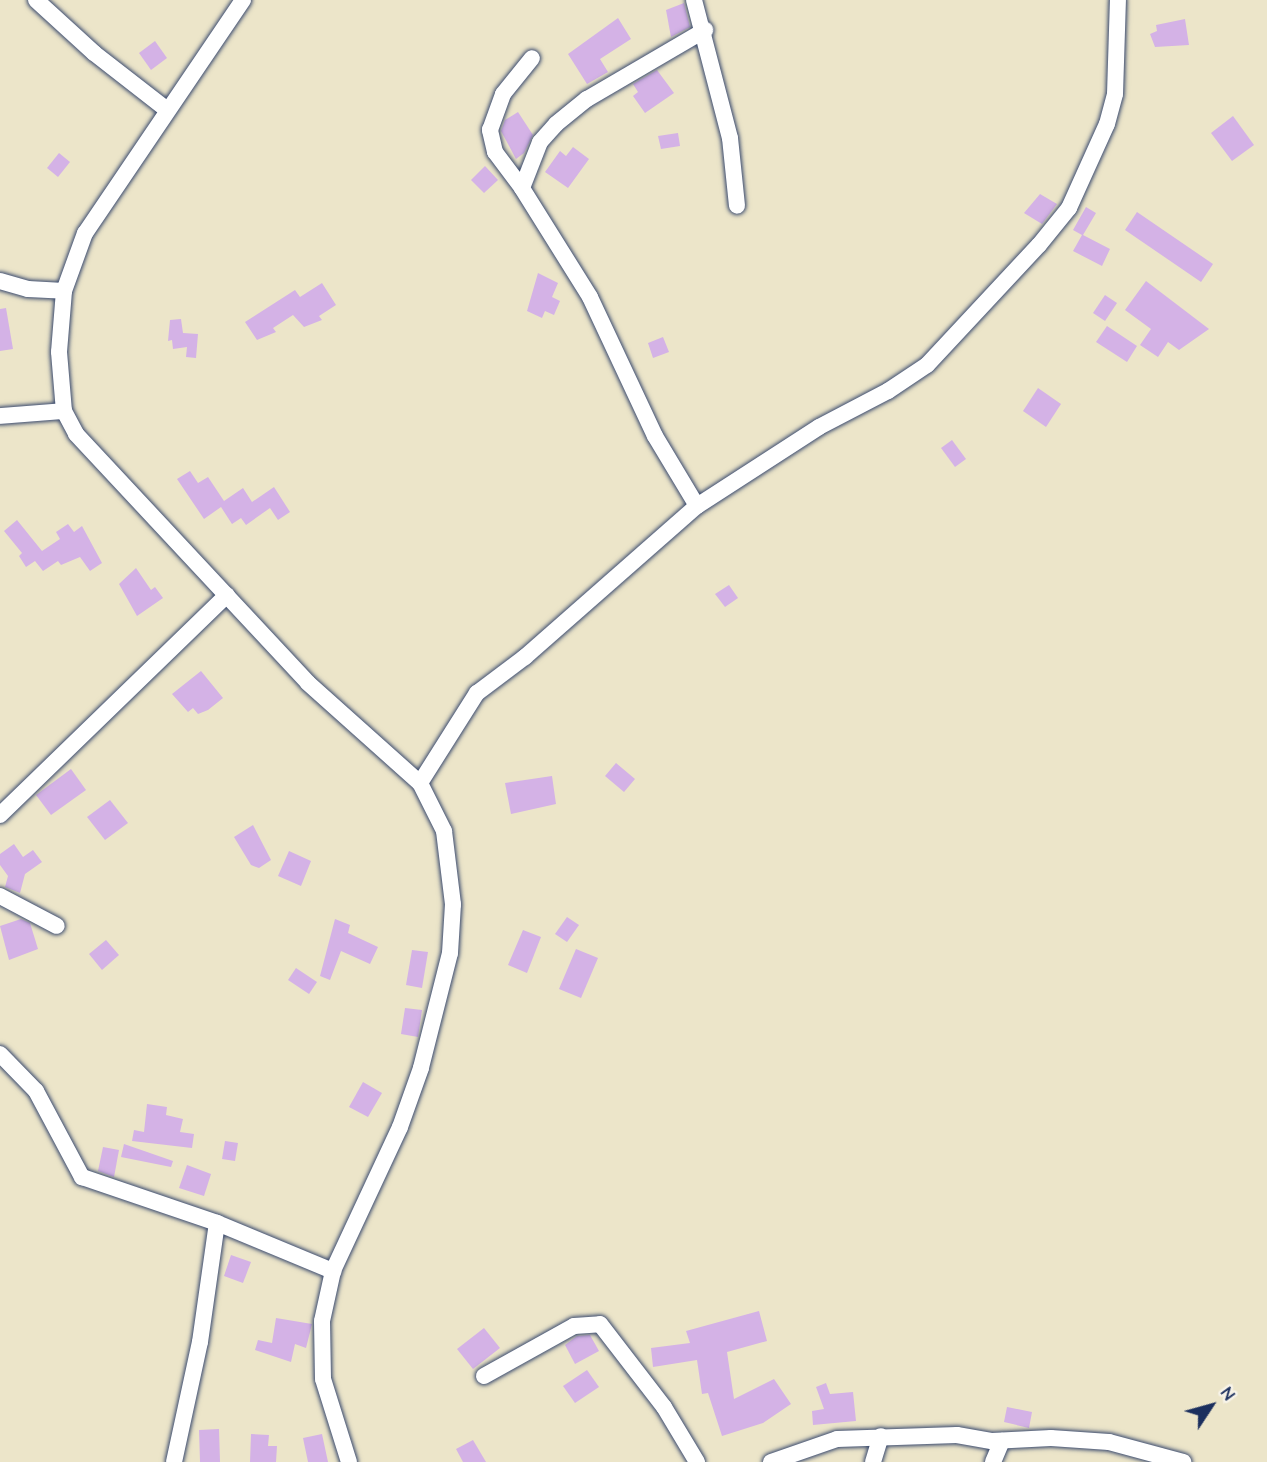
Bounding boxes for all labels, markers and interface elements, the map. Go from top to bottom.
north arrow [1176,1371,1246,1441]
text: N [1215,1382,1241,1405]

